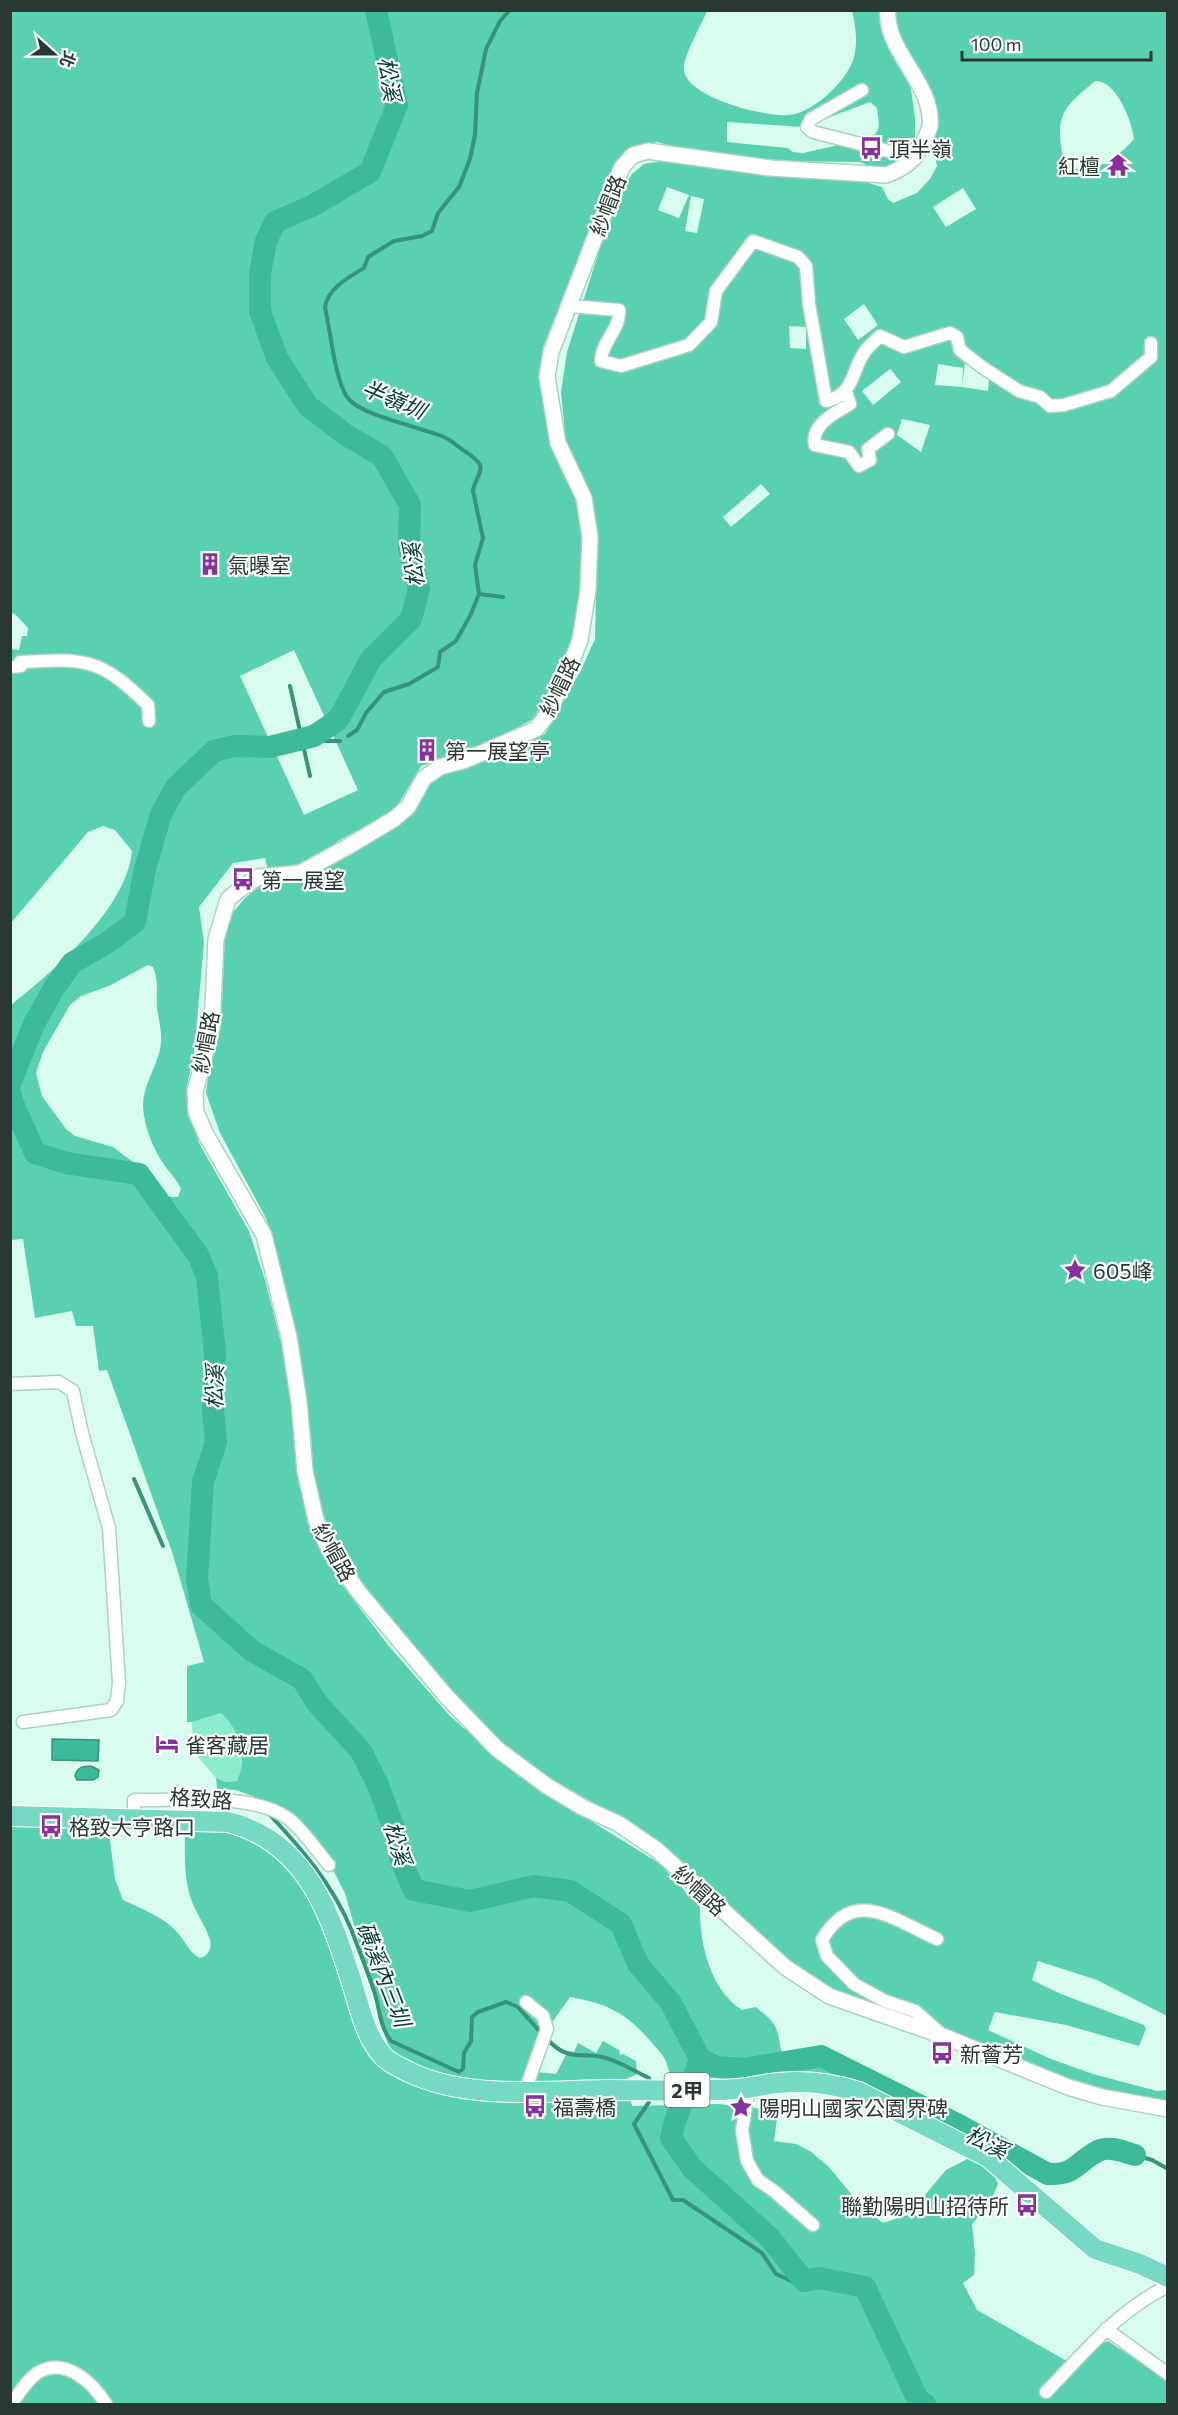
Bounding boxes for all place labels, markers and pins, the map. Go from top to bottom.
bus stop icon: 頂半嶺 [858,135,884,161]
place label: 頂半嶺 [889,136,952,161]
temple icon: 紅檀 [1105,152,1131,178]
place label: 紅檀 [1058,153,1100,178]
building icon: 氣曝室 [197,551,223,577]
place label: 氣曝室 [228,552,291,577]
building icon: 第一展望亭 [414,737,440,763]
place label: 第一展望亭 [445,738,550,763]
bus stop icon: 第一展望 [230,866,256,892]
place label: 第一展望 [261,867,345,892]
place icon: 605峰 [1062,1257,1088,1283]
place label: 605峰 [1093,1258,1153,1283]
hotel icon: 雀客藏居 [154,1731,180,1757]
place label: 雀客藏居 [185,1732,269,1757]
bus stop icon: 格致大亨路口 [38,1813,64,1839]
place label: 格致大亨路口 [69,1814,195,1839]
bus stop icon: 新薈芳 [929,2040,955,2066]
place label: 新薈芳 [960,2041,1023,2066]
bus stop icon: 福壽橋 [522,2093,548,2119]
place label: 福壽橋 [553,2094,616,2119]
place icon: 陽明山國家公園界碑 [728,2094,754,2120]
place label: 陽明山國家公園界碑 [759,2095,948,2120]
bus stop icon: 聯勤陽明山招待所 [1014,2192,1040,2218]
place label: 聯勤陽明山招待所 [841,2193,1009,2218]

